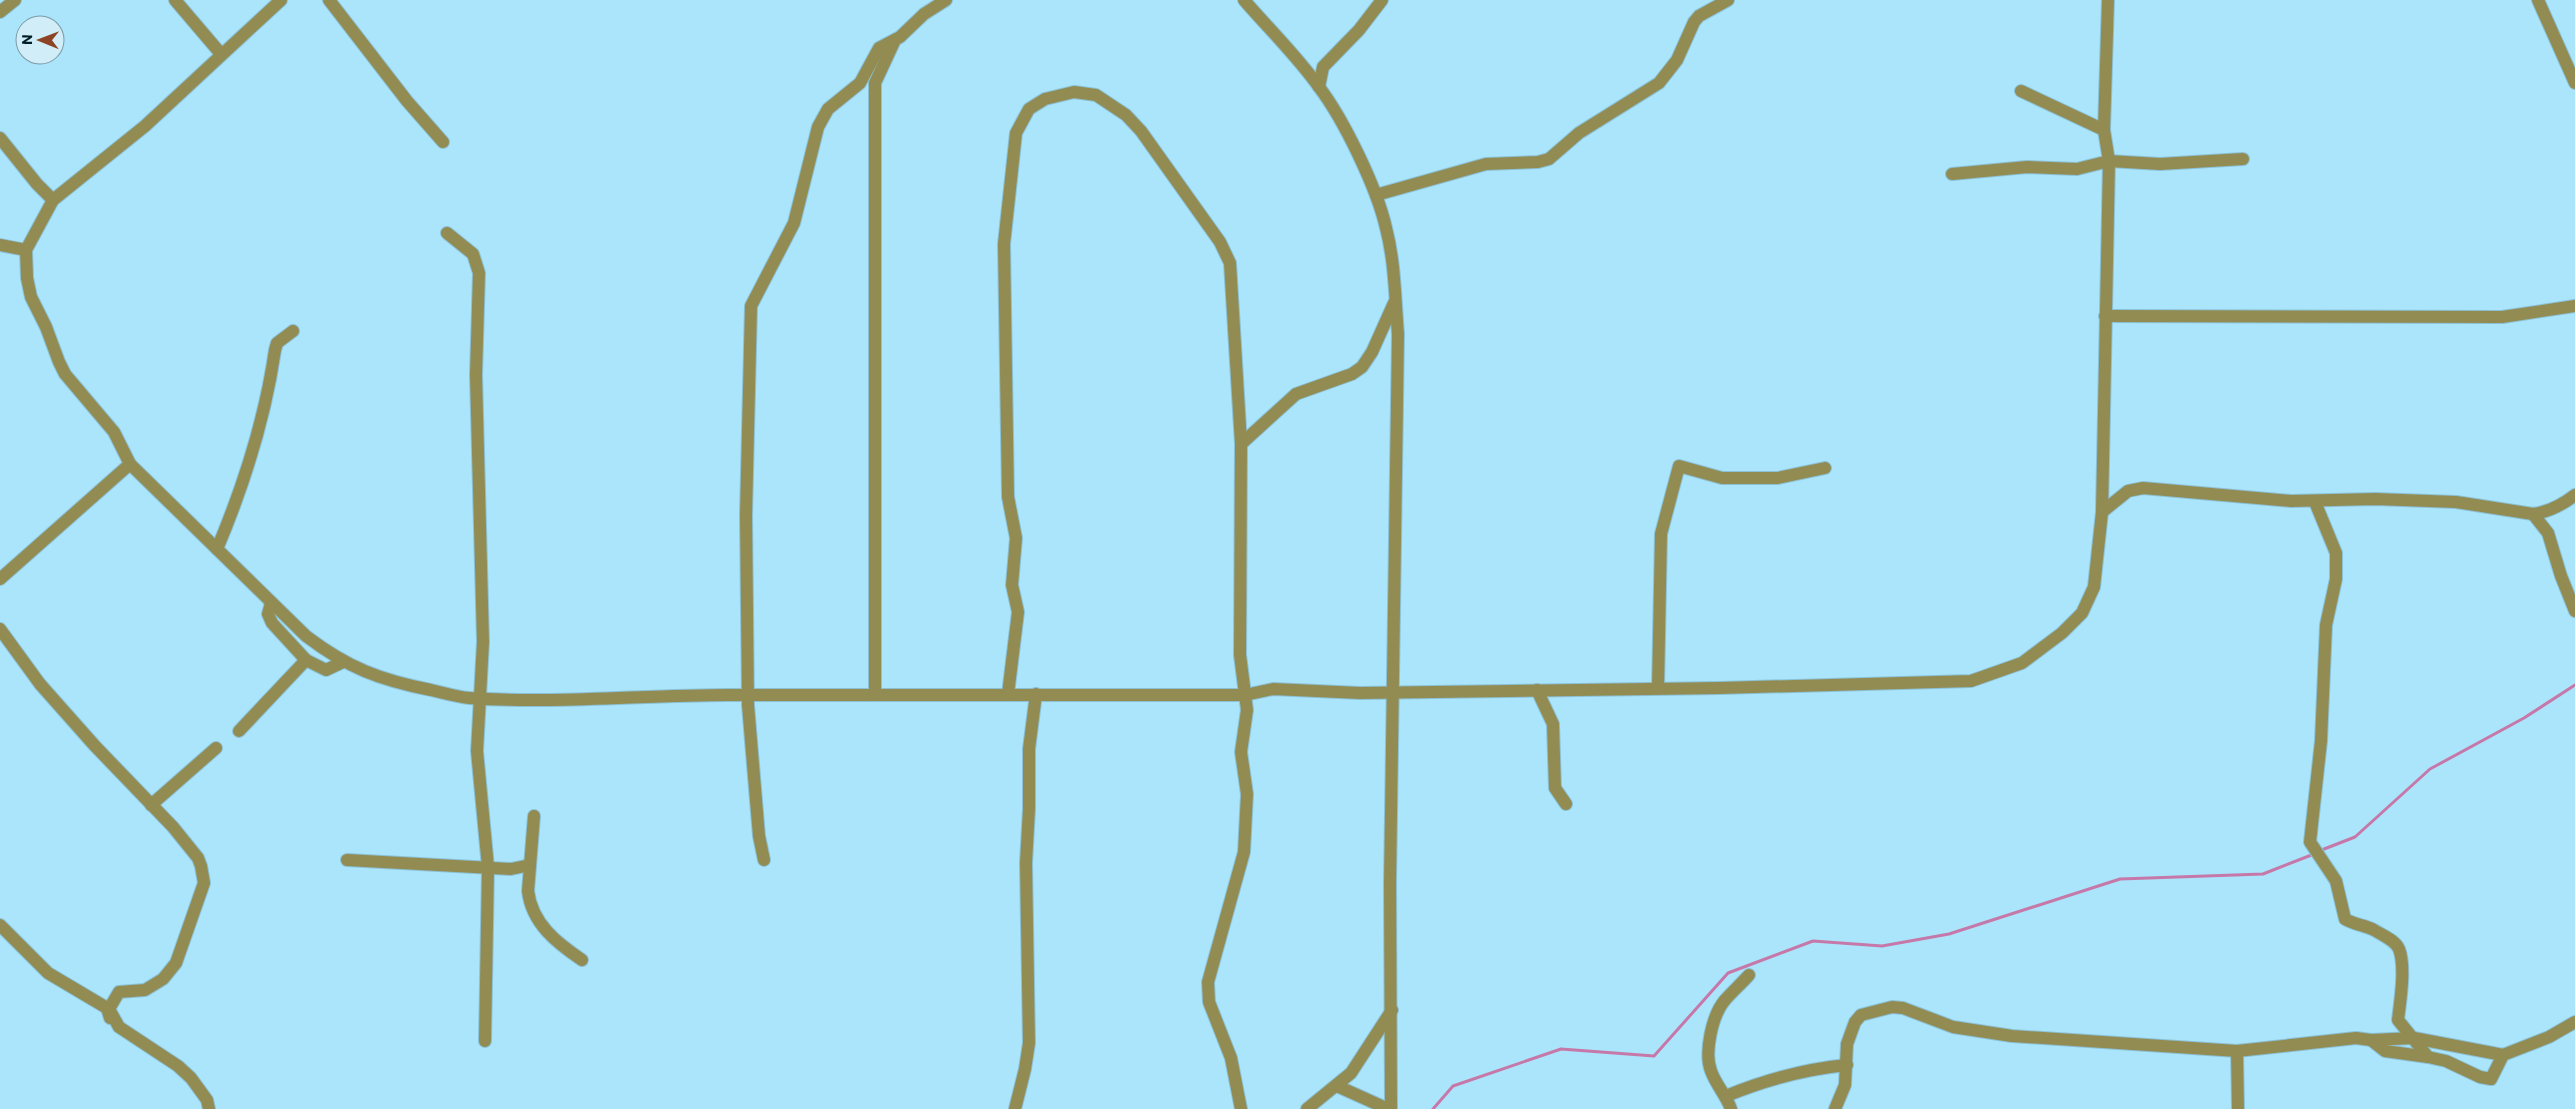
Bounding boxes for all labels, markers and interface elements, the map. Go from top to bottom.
north arrow [15,15,65,65]
text: N [18,34,35,45]

